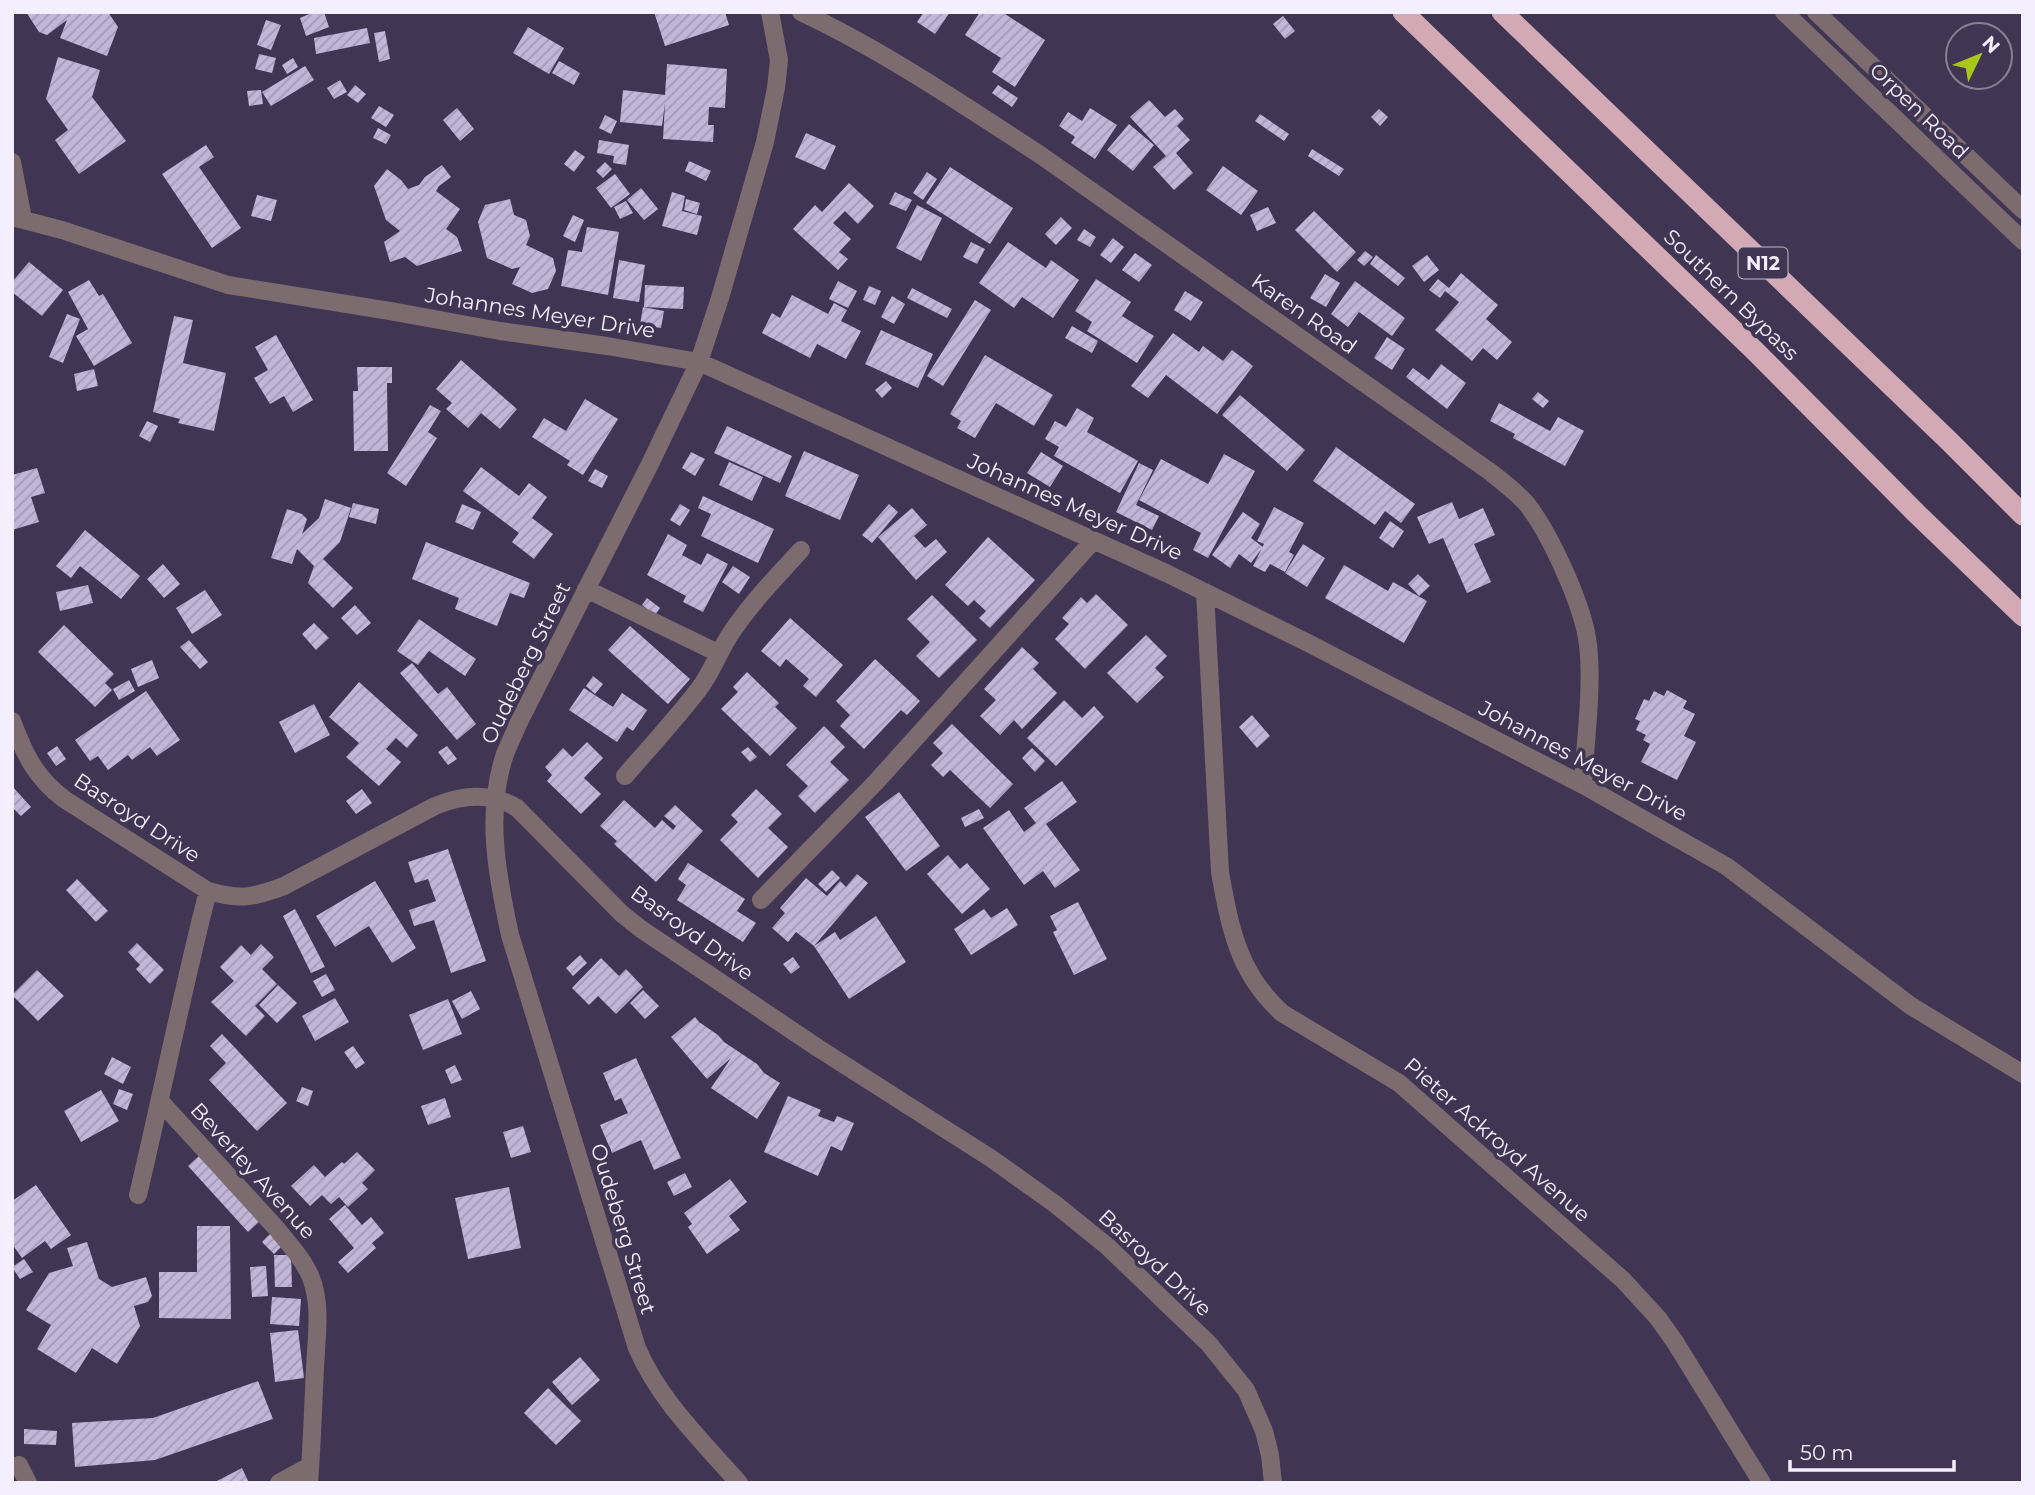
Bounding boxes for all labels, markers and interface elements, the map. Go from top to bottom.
north arrow [1944,21,2014,91]
text: N [1977,31,2005,58]
street label: Orpen Road [1865,57,1974,164]
street label: Southern Bypass [1659,224,1804,365]
road number: N12 [1738,247,1788,278]
street label: Karen Road [1247,268,1362,359]
street label: Johannes Meyer Drive [422,282,657,343]
street label: Johannes Meyer Drive [963,447,1186,565]
street label: Oudeberg Street [475,578,576,748]
street label: Johannes Meyer Drive [1474,695,1692,826]
street label: Basroyd Drive [70,768,205,868]
street label: Basroyd Drive [626,880,758,985]
street label: Pieter Ackroyd Avenue [1399,1052,1595,1227]
street label: Beverley Avenue [186,1097,321,1244]
street label: Oudeberg Street [586,1141,661,1317]
street label: Basroyd Drive [1094,1204,1217,1321]
scale bar [1790,1428,1954,1472]
text: 50 m [1800,1440,1854,1465]

